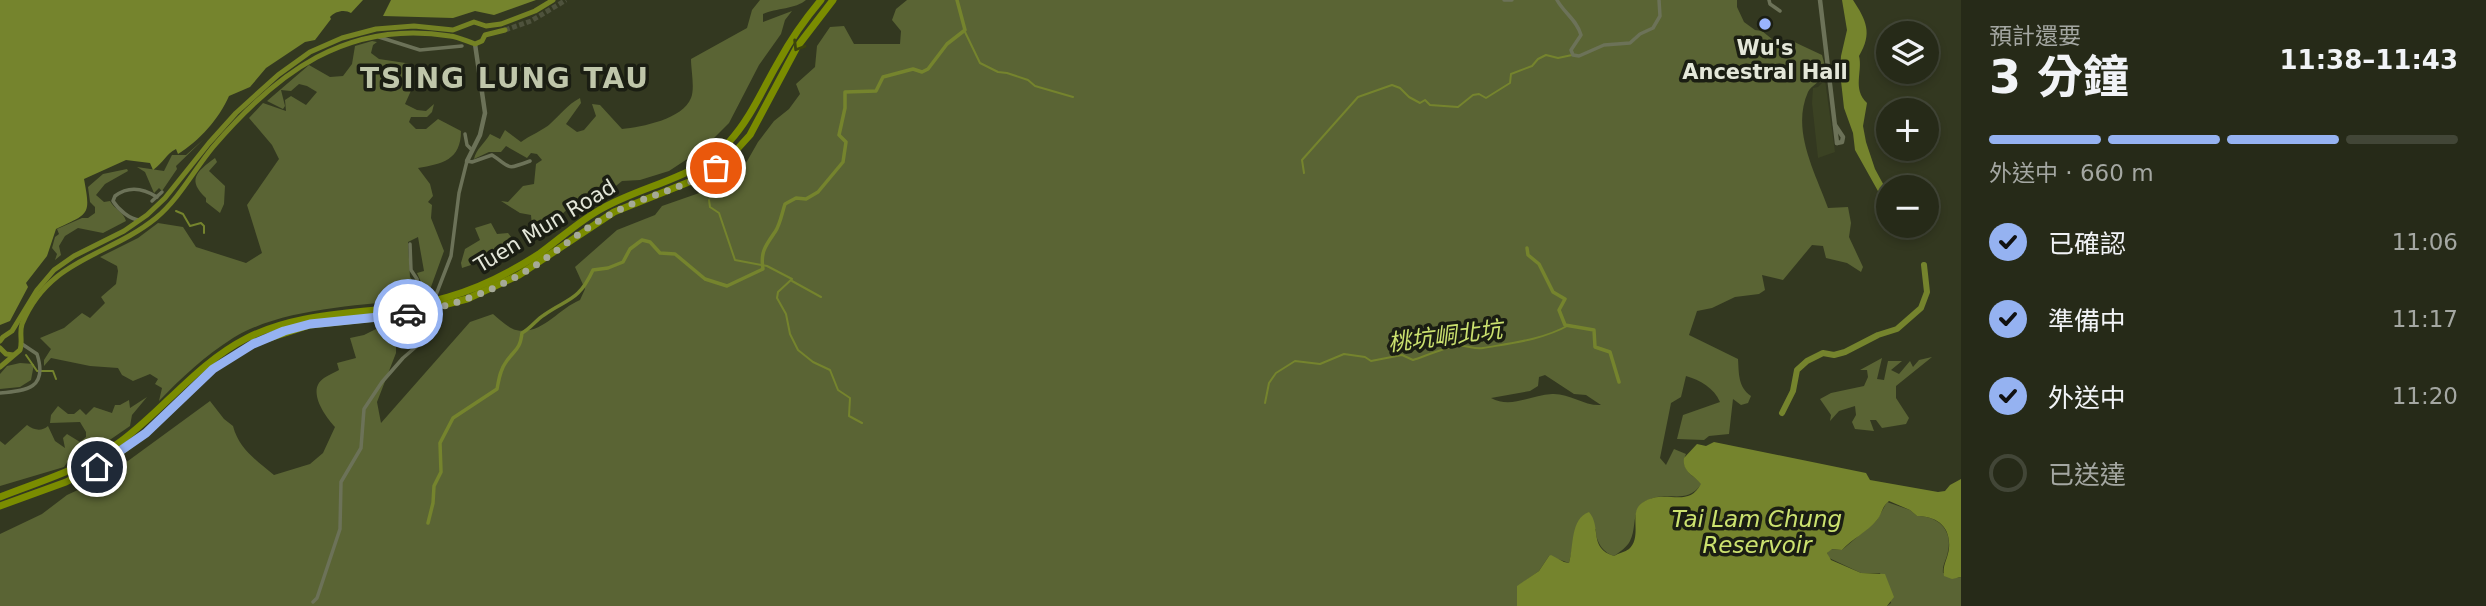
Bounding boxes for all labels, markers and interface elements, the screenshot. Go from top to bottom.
marker: Wu's Ancestral Hall [1757,16,1773,32]
map controls [1876,21,1939,238]
button: layers [1876,21,1939,84]
text: 預計還要 [1989,23,2081,49]
place label: Wu's Ancestral Hall [1682,36,1848,84]
one-way arrow [794,38,807,51]
text: 11:38–11:43 [2279,45,2458,75]
text: 3 分鐘 [1989,50,2129,104]
district label: TSING LUNG TAU [360,62,650,95]
button: + [1876,98,1939,161]
pin [686,138,746,198]
icon: bag [697,149,735,187]
text: 外送中 · 660 m [1989,160,2154,186]
street label: Tuen Mun Road [469,175,620,278]
button: − [1876,175,1939,238]
icon: check [1989,223,2027,261]
text: 已確認 [2048,229,2126,259]
text: 11:06 [2392,229,2458,255]
courier [373,279,443,349]
icon: car [389,295,427,333]
icon: check [1989,300,2027,338]
text: 準備中 [2048,306,2126,336]
text: 11:17 [2392,306,2458,332]
water label: 桃坑峒北坑 [1386,316,1507,356]
icon: check [1989,377,2027,415]
text: 外送中 [2048,383,2126,413]
text: 11:20 [2392,383,2458,409]
pin [67,437,127,497]
icon: home [78,448,116,486]
text: 已送達 [2048,460,2126,490]
water label: Tai Lam Chung Reservoir [1672,506,1842,558]

